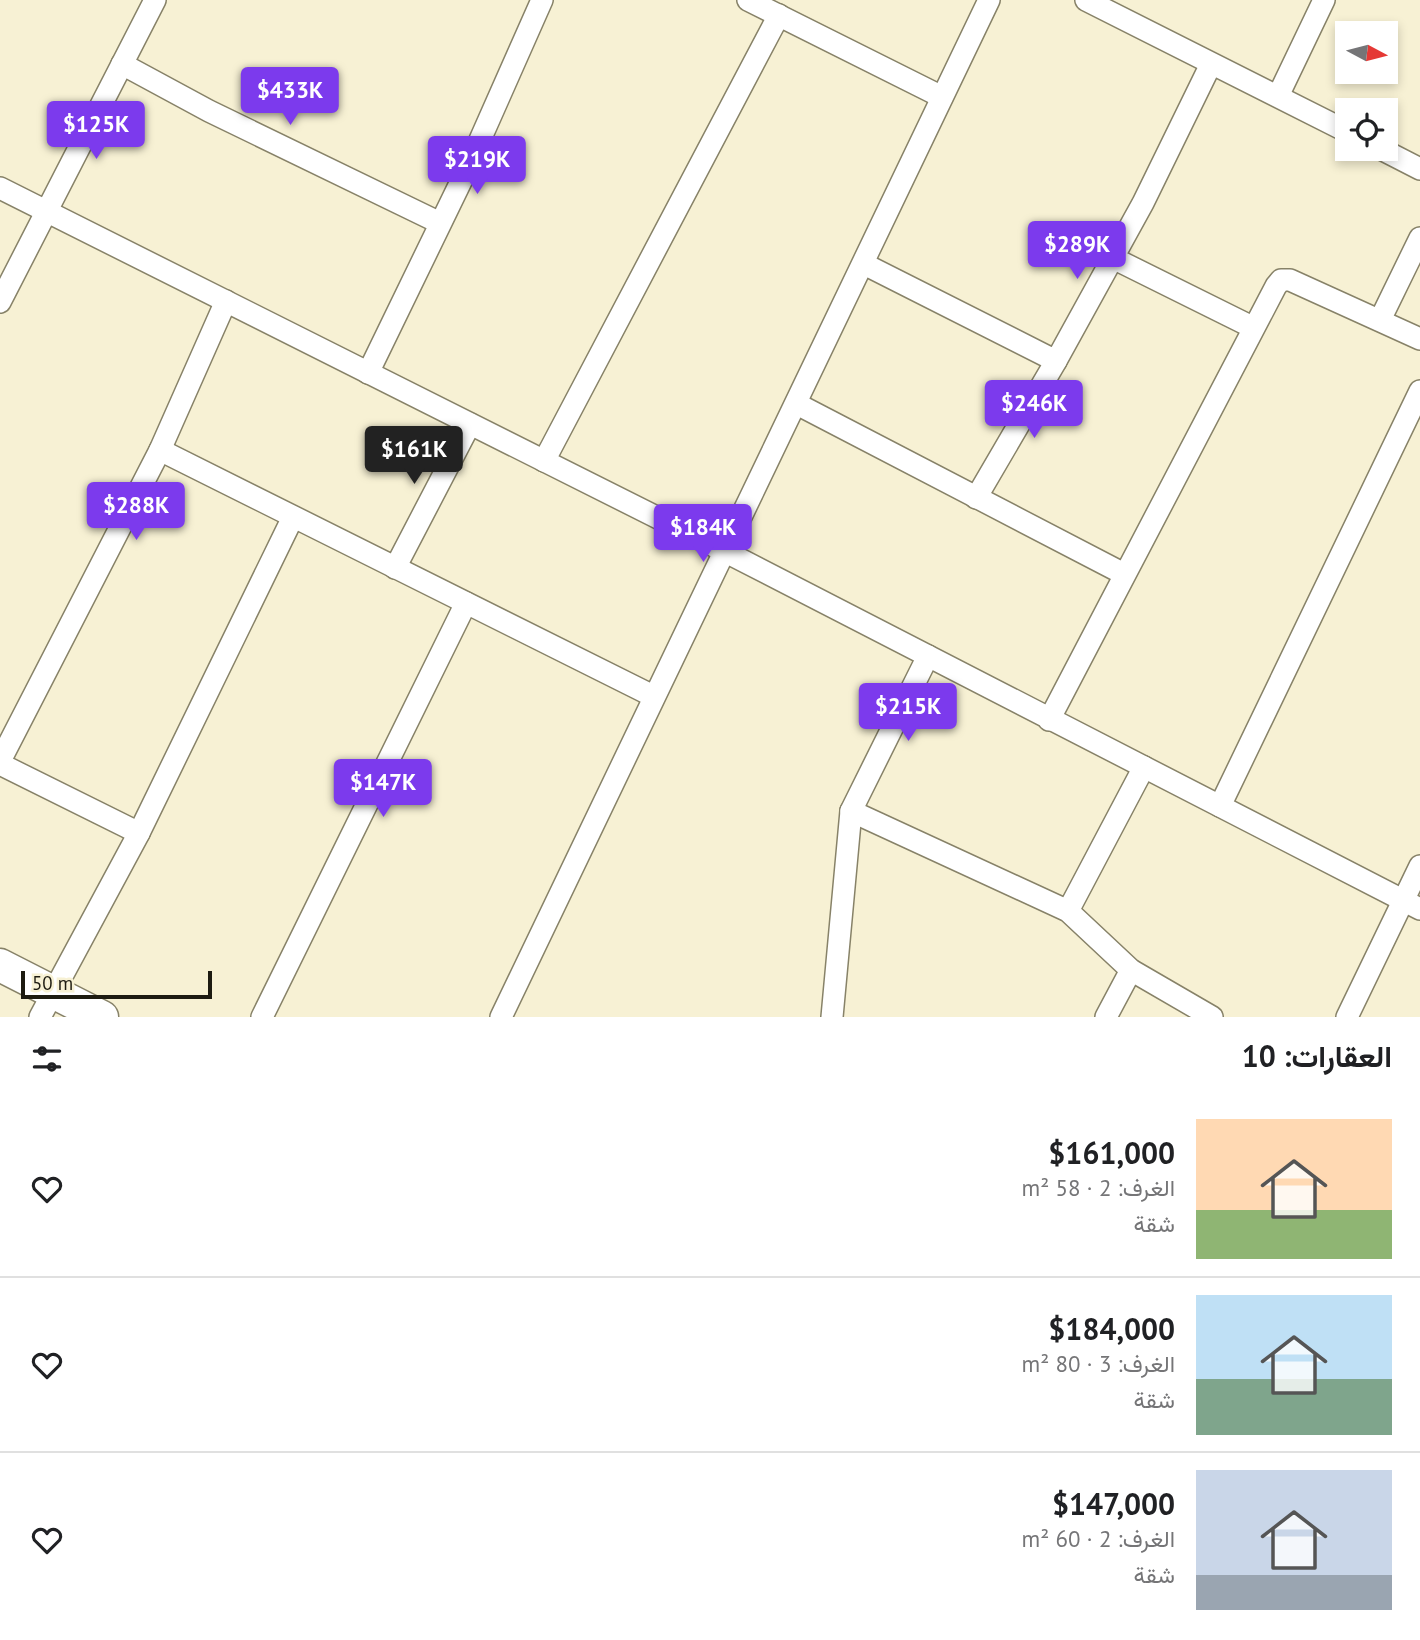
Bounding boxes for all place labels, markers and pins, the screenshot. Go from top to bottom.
pin: $433K [241,68,339,127]
pin: $125K [47,102,145,161]
pin: $219K [428,136,526,196]
pin: $289K [1028,222,1126,281]
pin: $246K [985,380,1083,440]
pin: $161K [365,426,463,486]
pin: $288K [87,482,185,542]
pin: $184K [654,504,752,564]
pin: $215K [859,684,957,743]
pin: $147K [334,760,432,819]

